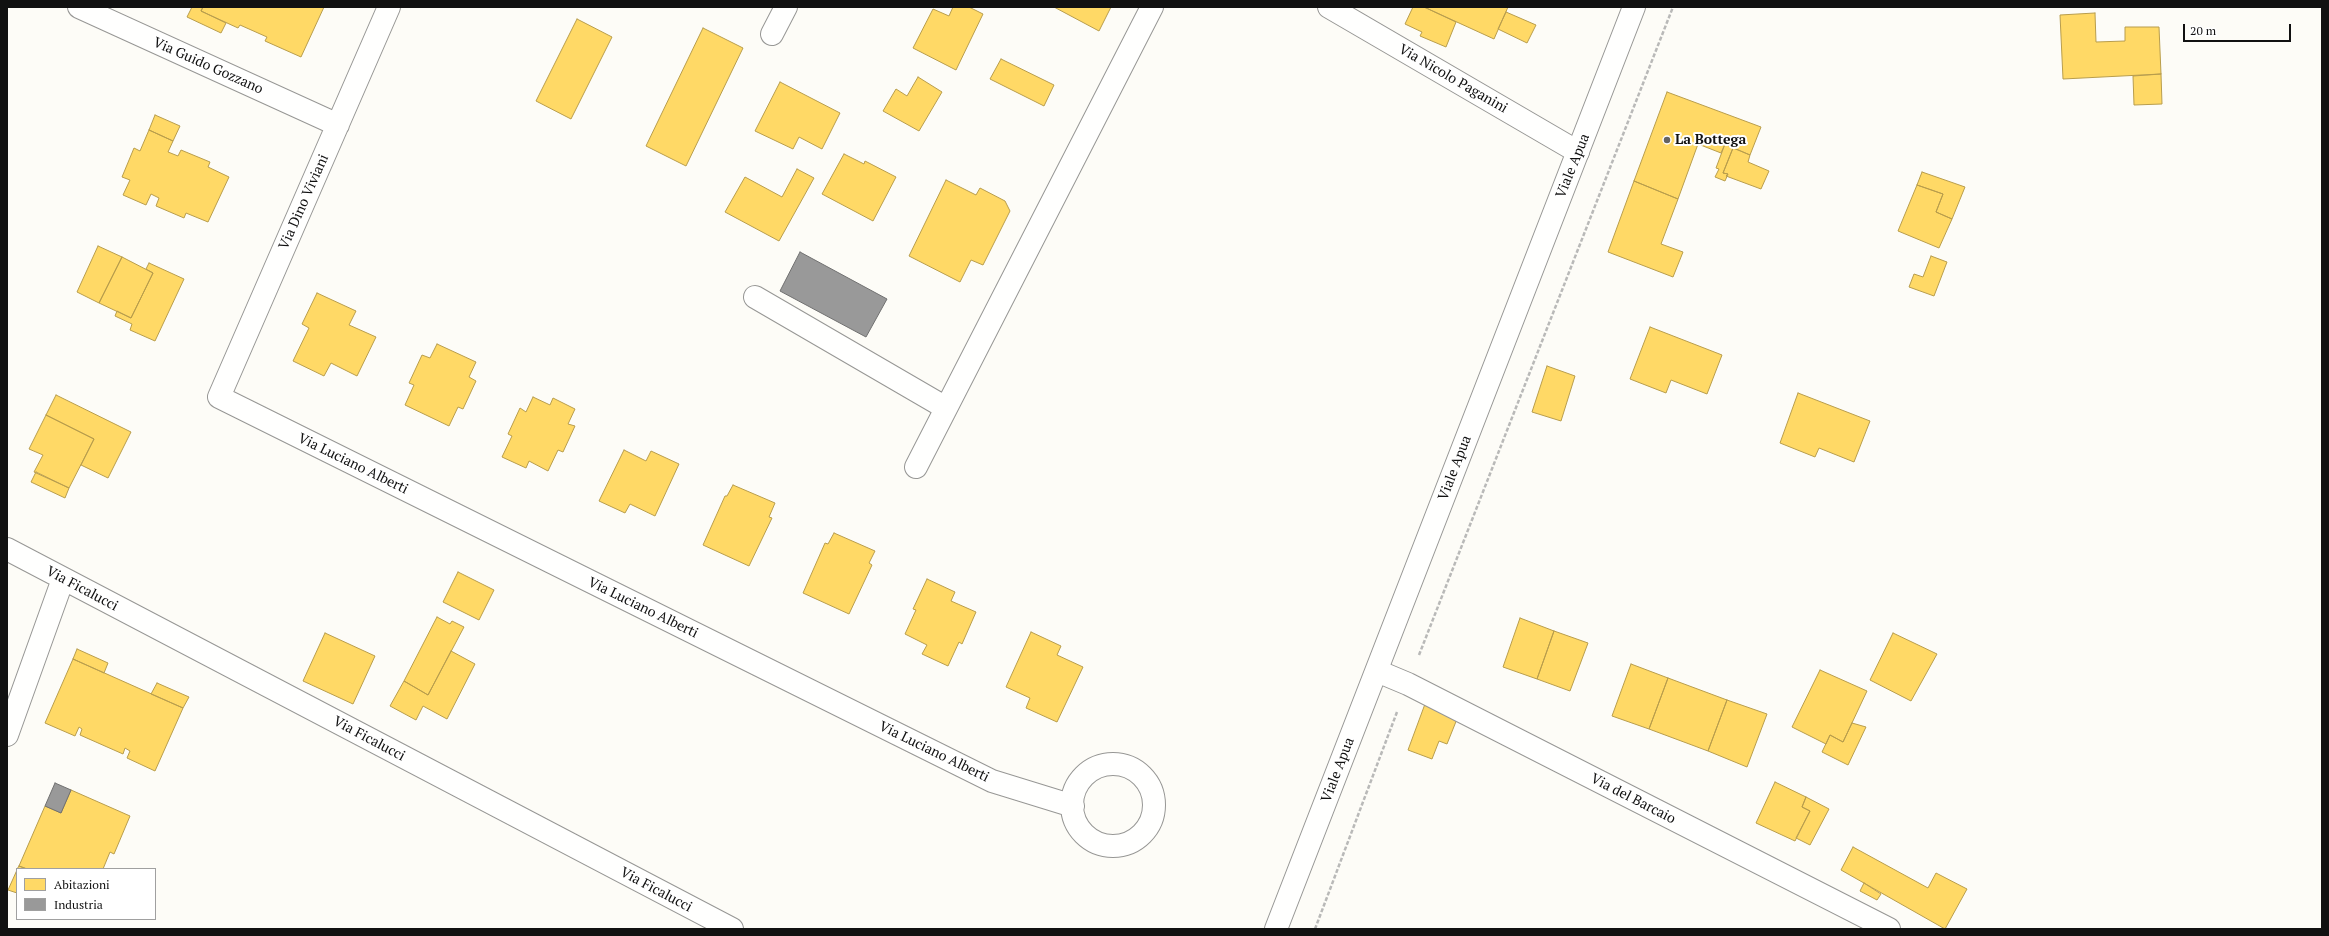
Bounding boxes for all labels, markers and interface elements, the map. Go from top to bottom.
scale bar [2185,16,2293,42]
text: 20 m [2190,23,2216,38]
street label: Via Guido Gozzano [150,34,266,98]
street label: Via Nicolo Paganini [1396,41,1510,117]
street label: Viale Apua [1552,131,1594,201]
place label: La Bottega [1675,132,1746,148]
marker: La Bottega [1662,135,1672,145]
street label: Via Dino Viviani [275,152,333,252]
street label: Via Luciano Alberti [295,430,411,498]
street label: Viale Apua [1435,433,1475,503]
street label: Via Ficalucci [43,563,121,615]
street label: Via Luciano Alberti [585,574,701,642]
street label: Via Ficalucci [330,713,408,765]
street label: Via Luciano Alberti [876,718,992,786]
street label: Viale Apua [1318,735,1358,805]
street label: Via del Barcaio [1588,770,1678,828]
street label: Via Ficalucci [617,864,695,916]
legend [16,868,156,920]
text: Abitazioni [54,877,110,892]
text: Industria [54,897,103,912]

